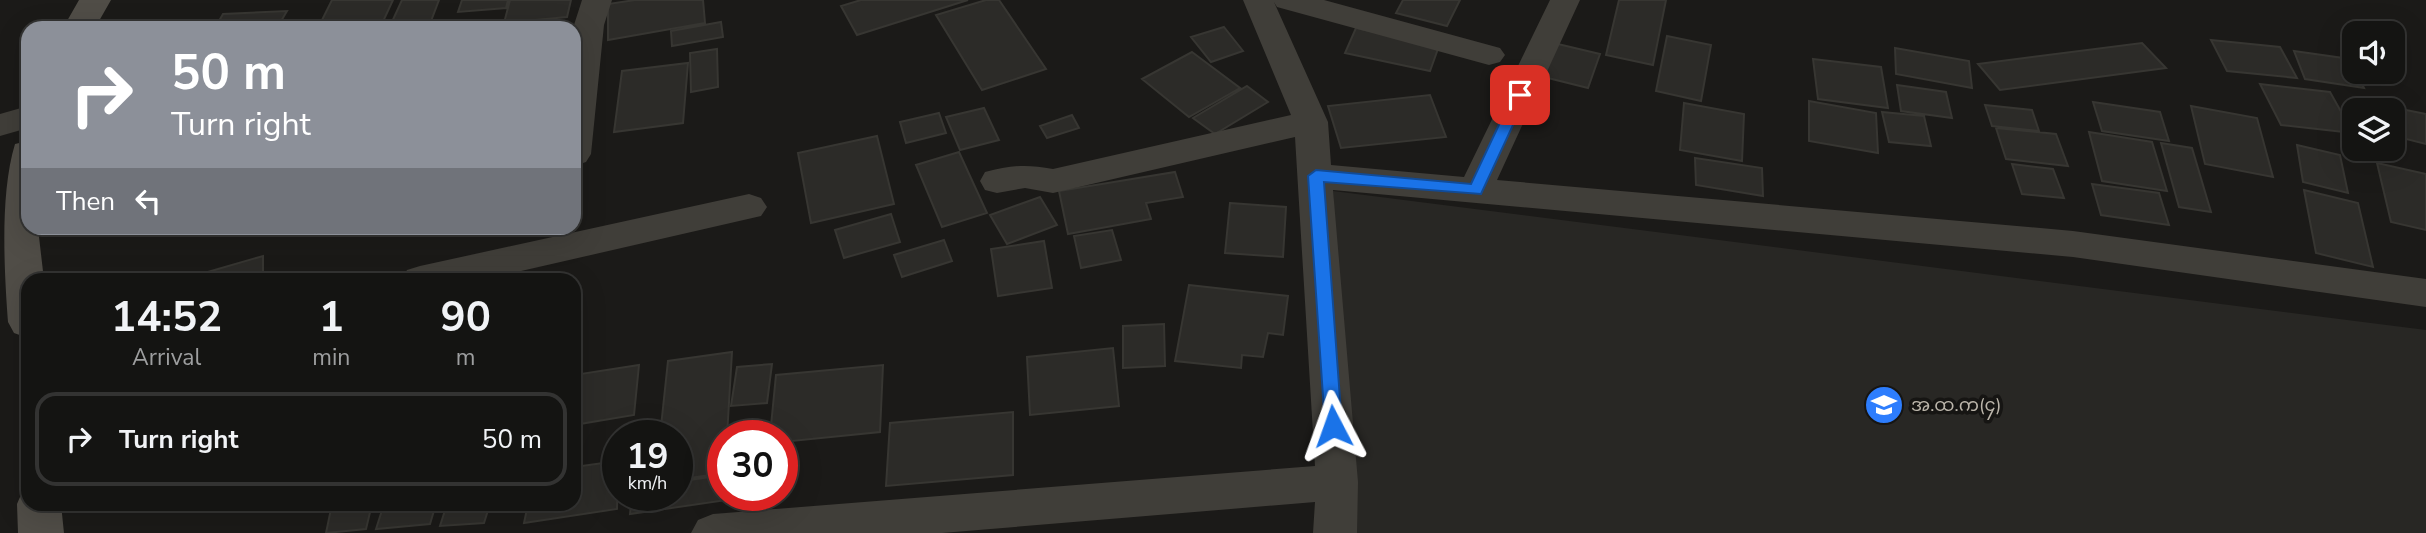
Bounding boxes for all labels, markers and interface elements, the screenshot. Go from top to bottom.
map controls [2342,21,2405,161]
button: sound [2342,21,2405,84]
text: 50 m [171,39,286,106]
icon: right [56,49,147,140]
pin [1490,65,1550,125]
icon: arrive [1501,76,1539,114]
button: layers [2342,98,2405,161]
text: Turn right [171,103,311,146]
icon: left [129,182,167,220]
text: Then [56,184,115,219]
text: 14:52 [111,289,222,346]
text: 1 [319,289,344,346]
text: 90 [441,289,491,346]
text: Arrival [132,342,201,373]
text: min [312,342,350,373]
text: m [456,342,476,373]
school or university icon: အ.ထ.က(၄) [1863,384,1905,426]
position arrow [1296,389,1370,463]
place label: အ.ထ.က(၄) [1911,393,2001,420]
icon: right [60,420,98,458]
speed limit sign: 30 [707,420,798,511]
text: Turn right [119,422,238,457]
text: 50 m [482,422,542,457]
text: 19 [626,433,669,480]
text: km/h [628,471,667,495]

